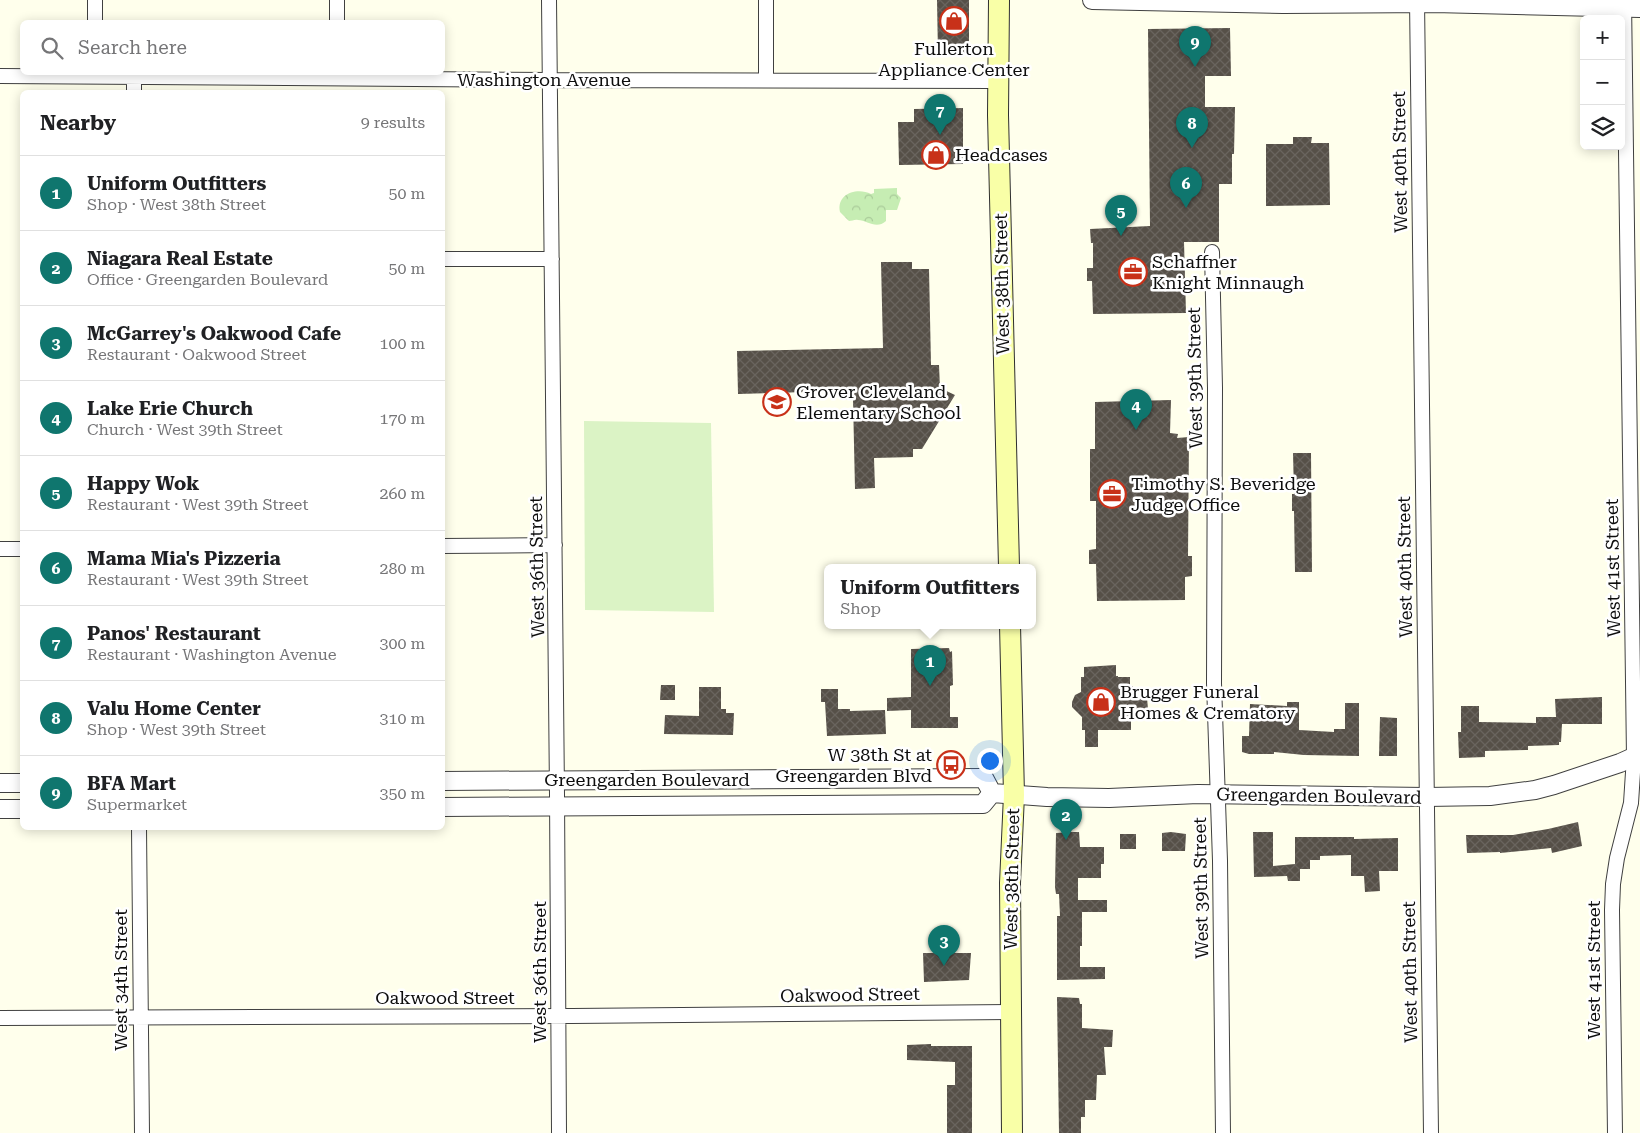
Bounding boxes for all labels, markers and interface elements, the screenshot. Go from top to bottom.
shop icon: Fullerton Appliance Center [939,6,969,36]
map controls [1580,15,1625,150]
button: + [1580,15,1625,60]
search box [20,20,445,75]
pin: 9 [1179,26,1211,67]
icon: search [38,34,66,62]
text: Search here [78,36,187,59]
place label: Fullerton Appliance Center [878,38,1030,80]
button: − [1580,60,1625,105]
street label: Washington Avenue [457,69,631,90]
street label: West 40th Street [1388,91,1411,233]
pin: 7 [924,94,956,135]
button: layers [1580,105,1625,150]
pin: 8 [1176,107,1208,148]
text: Nearby [40,111,116,135]
text: 9 results [361,113,425,132]
shop icon: Headcases [921,140,951,170]
place label: Headcases [955,144,1047,165]
pin: 6 [1170,167,1202,208]
text: Uniform Outfitters [87,172,266,195]
text: 1 [52,184,60,203]
text: 50 m [388,184,425,203]
text: Shop · West 38th Street [87,195,266,214]
pin: 5 [1105,195,1137,236]
street label: West 38th Street [990,213,1013,355]
text: Niagara Real Estate [87,247,273,270]
place label: Schaffner Knight Minnaugh [1152,251,1305,293]
office icon: Schaffner Knight Minnaugh [1118,257,1148,287]
text: 2 [52,259,60,278]
text: 50 m [388,259,425,278]
text: Office · Greengarden Boulevard [87,270,328,289]
street label: West 39th Street [1183,307,1206,449]
text: McGarrey's Oakwood Cafe [87,322,341,345]
text: 3 [52,334,60,353]
text: 100 m [379,334,425,353]
text: Restaurant · Oakwood Street [87,345,306,364]
place label: Grover Cleveland Elementary School [796,381,961,423]
school or university icon: Grover Cleveland Elementary School [762,387,792,417]
pin: 4 [1120,389,1152,430]
text: Lake Erie Church [87,397,253,420]
text: 4 [52,409,60,428]
text: 170 m [379,409,425,428]
text: Church · West 39th Street [87,420,283,439]
text: Happy Wok [87,472,199,495]
place label: Timothy S. Beveridge Judge Office [1131,473,1316,515]
office icon: Timothy S. Beveridge Judge Office [1097,479,1127,509]
text: 5 [52,484,60,503]
text: 260 m [379,484,425,503]
text: Restaurant · West 39th Street [87,495,308,514]
street label: West 36th Street [525,496,548,638]
street label: West 40th Street [1393,496,1416,638]
street label: West 41st Street [1601,498,1624,638]
text: Mama Mia's Pizzeria [87,547,281,570]
text: 6 [52,559,60,578]
text: 280 m [379,559,425,578]
popup [824,564,1036,629]
text: Restaurant · West 39th Street [87,570,308,589]
text: Uniform Outfitters [840,576,1020,599]
text: Shop [840,599,881,618]
text: Panos' Restaurant [87,622,261,645]
text: 7 [52,634,60,653]
text: 300 m [379,634,425,653]
text: Restaurant · Washington Avenue [87,645,337,664]
pin: 1 [914,645,946,686]
place label: Brugger Funeral Homes & Crematory [1120,681,1296,723]
shop icon: Brugger Funeral Homes & Crematory [1086,687,1116,717]
text: Valu Home Center [87,697,261,720]
text: 8 [52,709,60,728]
text: 310 m [379,709,425,728]
text: Shop · West 39th Street [87,720,266,739]
place label: W 38th St at Greengarden Blvd [776,744,932,786]
your location [977,748,1003,774]
bus stop icon: W 38th St at Greengarden Blvd [936,750,966,780]
street label: Greengarden Boulevard [544,769,750,790]
text: BFA Mart [87,772,176,795]
street label: Greengarden Boulevard [1216,783,1422,808]
text: 9 [52,784,60,803]
text: 350 m [379,784,425,803]
text: Supermarket [87,795,187,814]
pin: 2 [1050,799,1082,840]
street label: West 38th Street [1000,808,1023,950]
street label: West 39th Street [1189,817,1212,959]
street label: West 41st Street [1583,900,1604,1039]
street label: West 36th Street [529,901,550,1043]
street label: West 40th Street [1398,901,1421,1043]
street label: West 34th Street [110,909,131,1051]
pin: 3 [928,925,960,966]
street label: Oakwood Street [780,983,920,1006]
street label: Oakwood Street [375,987,515,1008]

